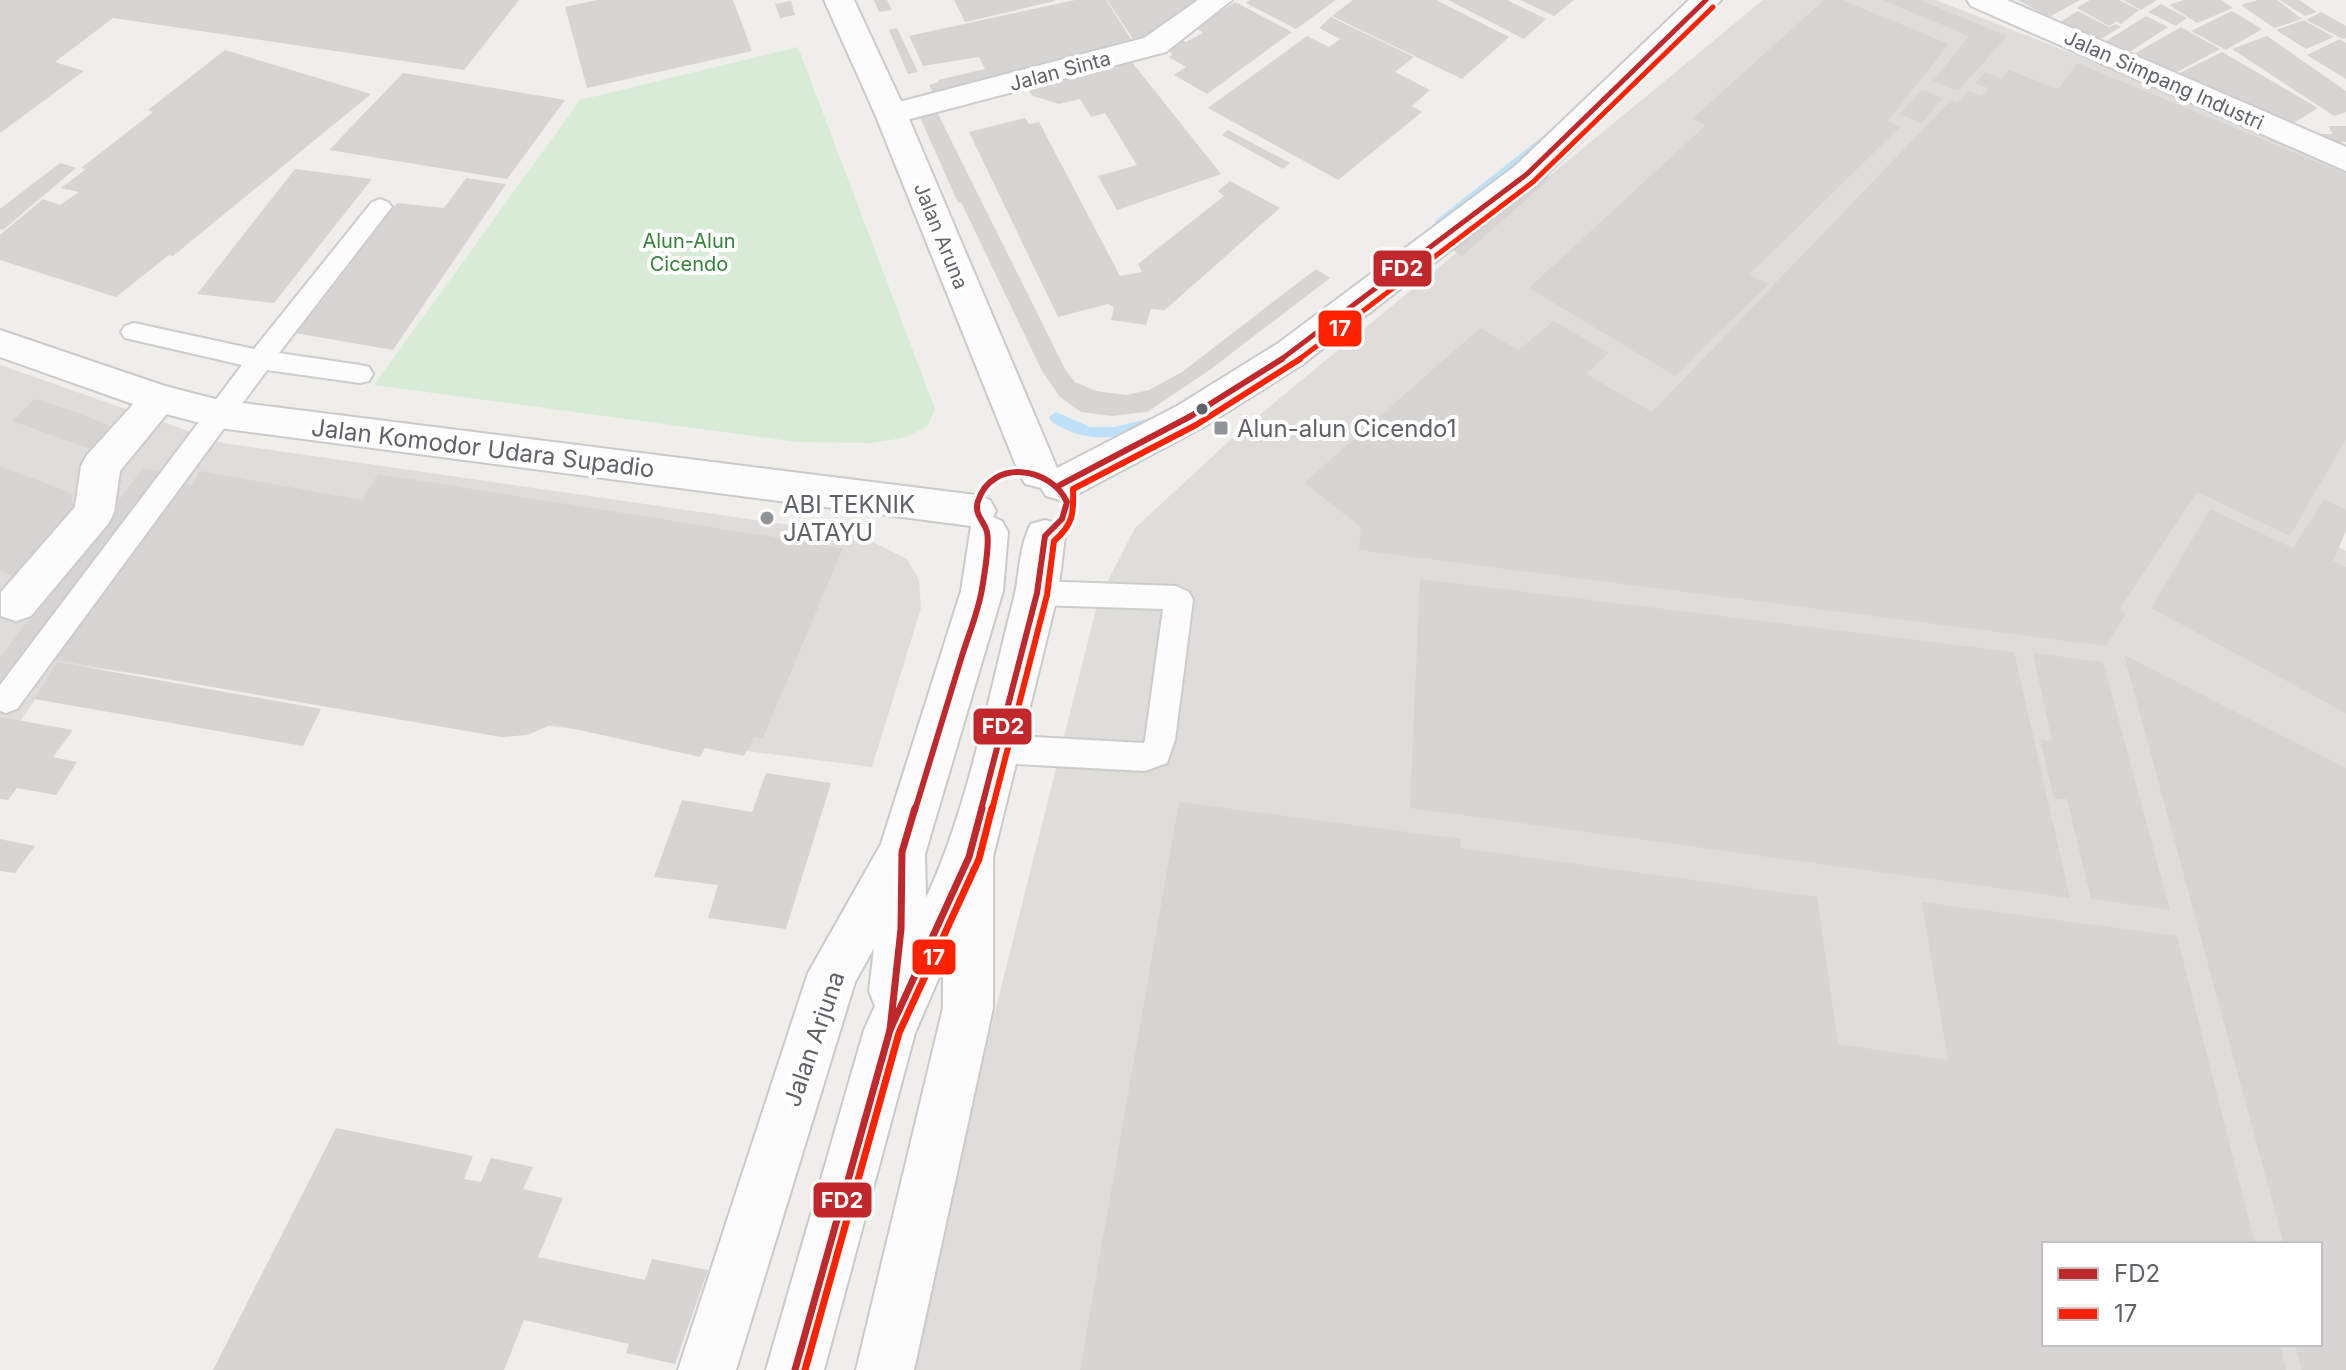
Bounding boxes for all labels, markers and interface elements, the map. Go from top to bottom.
street label: Jalan Simpang Industri [2061,25,2267,135]
street label: Jalan Sinta [1007,46,1113,96]
street label: Jalan Aruna [909,179,973,293]
park label: Alun-Alun Cicendo [642,229,736,276]
line badge: FD2 [1372,249,1433,288]
text: FD2 [1381,255,1423,281]
line badge: 17 [1317,309,1363,348]
text: 17 [1329,315,1351,341]
unlabelled marker [1194,401,1210,417]
street label: Jalan Komodor Udara Supadio [310,413,656,483]
place label: Alun-alun Cicendo1 [1237,414,1456,443]
marker: Alun-alun Cicendo1 [1212,419,1230,437]
place label: ABI TEKNIK JATAYU [783,490,915,547]
marker: ABI TEKNIK JATAYU [758,509,776,527]
line badge: FD2 [972,707,1033,746]
text: FD2 [982,713,1024,739]
line badge: 17 [911,938,957,976]
text: 17 [923,944,945,970]
street label: Jalan Arjuna [777,968,851,1110]
line badge: FD2 [812,1181,873,1219]
text: FD2 [821,1187,863,1213]
legend [2042,1242,2322,1346]
text: FD2 [2114,1259,2160,1288]
text: 17 [2114,1299,2137,1328]

